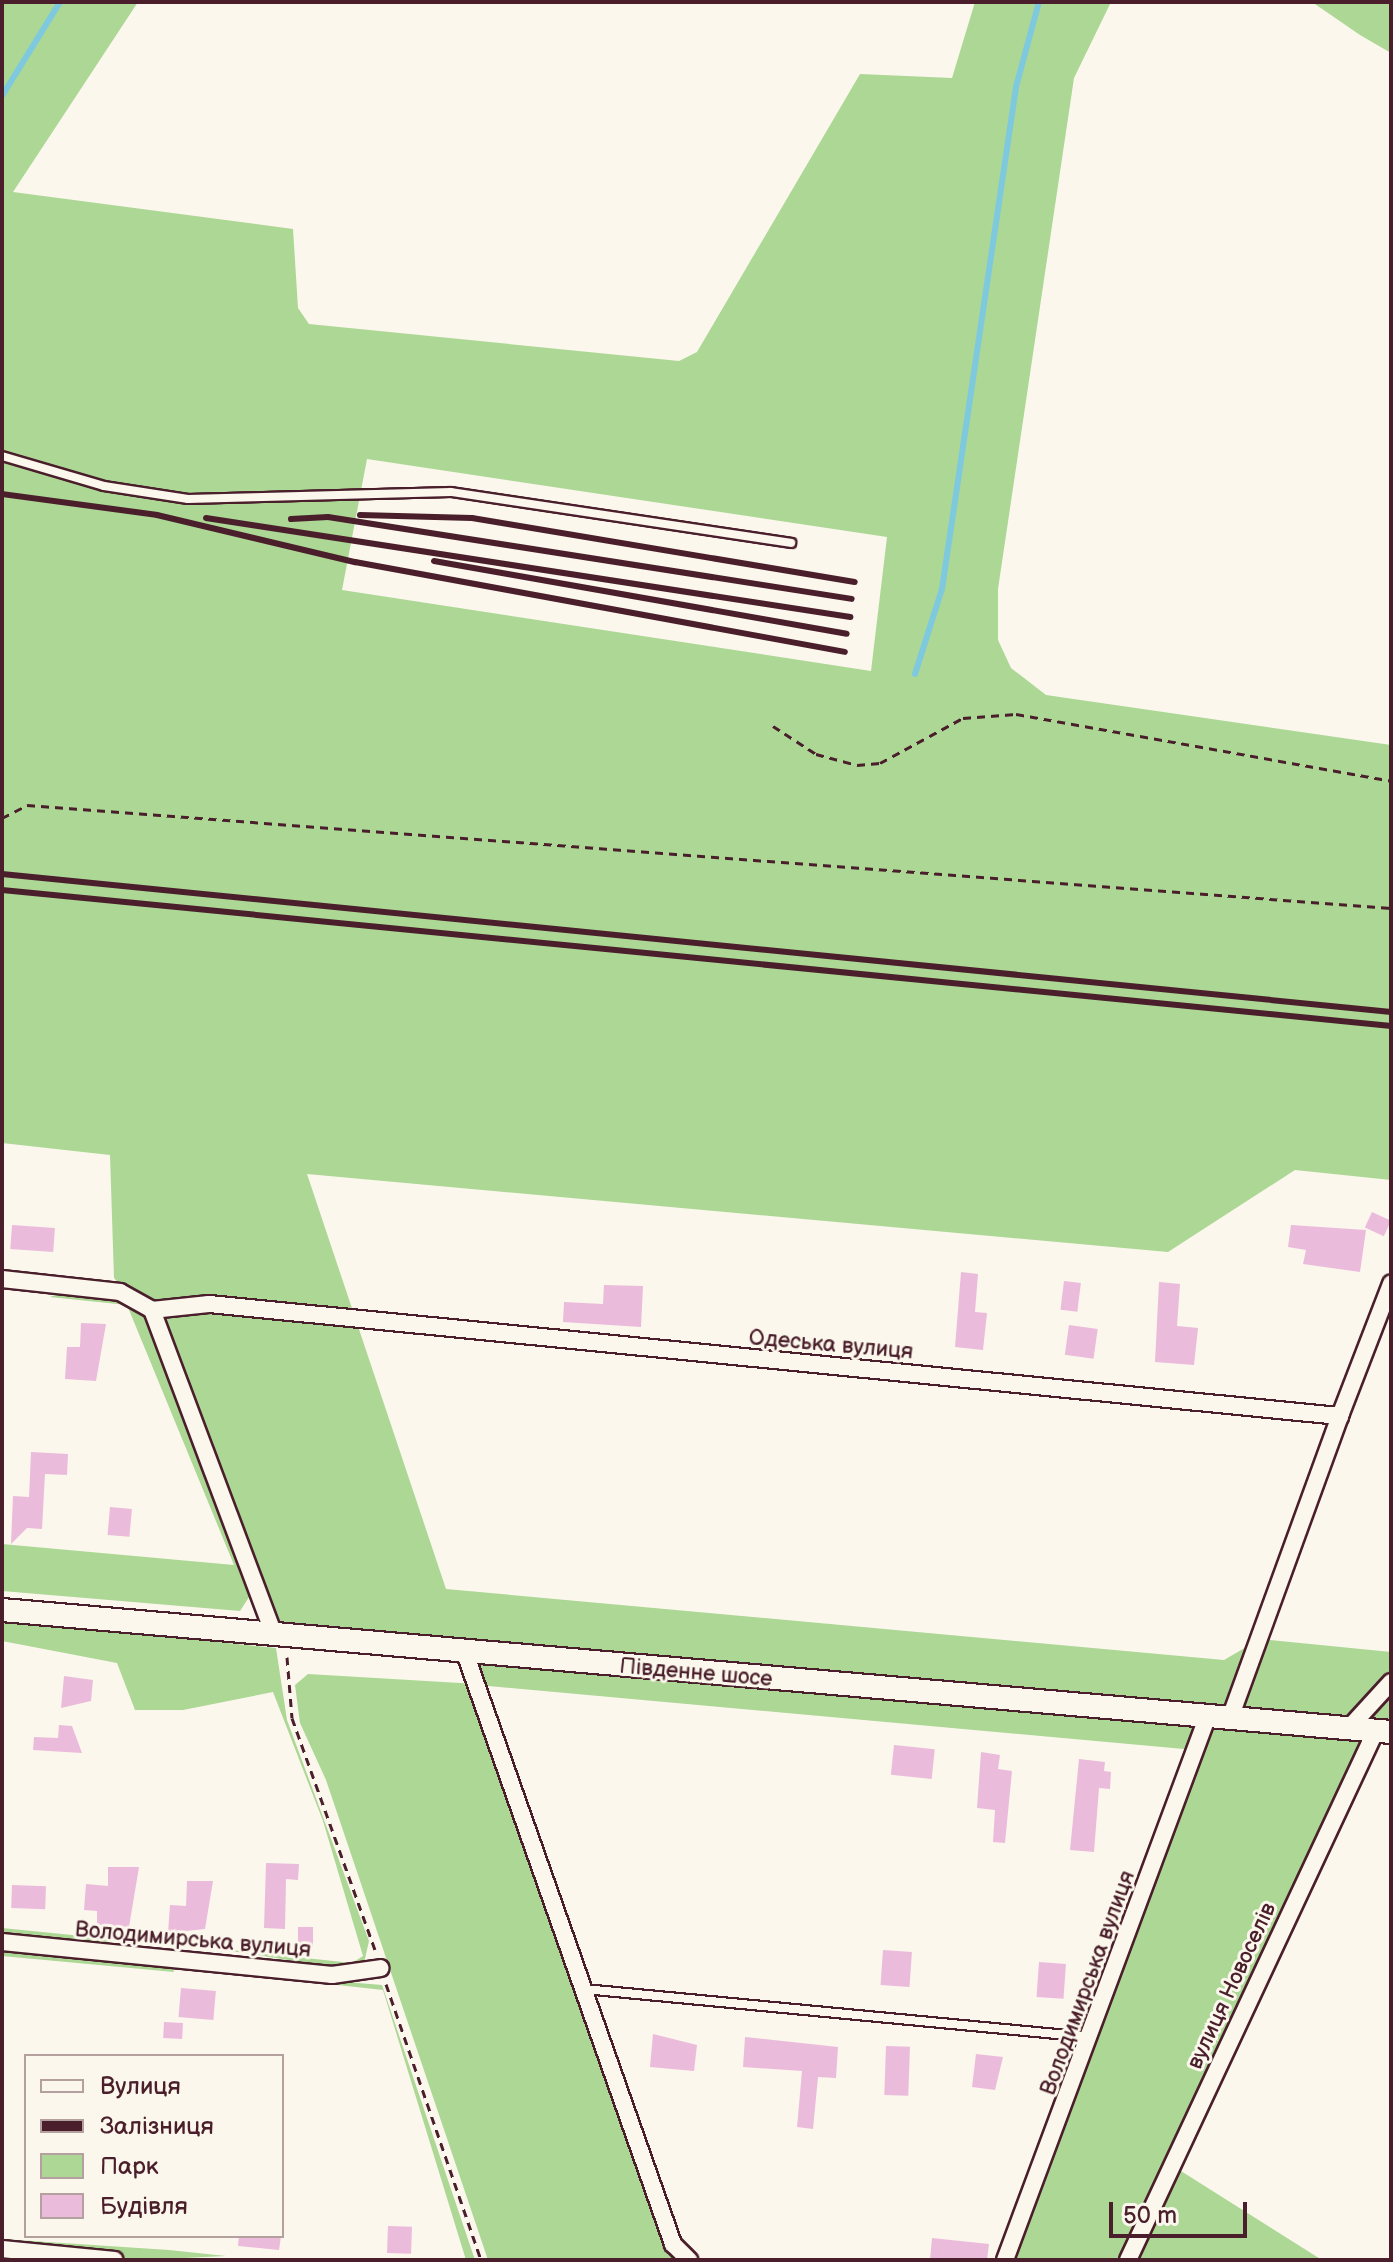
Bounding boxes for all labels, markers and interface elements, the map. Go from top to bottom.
street label: Одеська вулиця [748,1325,914,1365]
street label: Південне шосе [618,1653,774,1693]
street label: Володимирська вулиця [1035,1867,1141,2099]
street label: вулиця Новоселів [1182,1898,1282,2074]
street label: Володимирська вулиця [74,1917,312,1963]
legend [24,2054,284,2238]
text: Вулиця [100,2072,181,2101]
text: Залізниця [100,2112,214,2141]
text: Парк [100,2152,158,2181]
scale bar [1113,2186,1251,2236]
text: Будівля [100,2192,188,2221]
text: 50 m [1123,2201,1177,2230]

